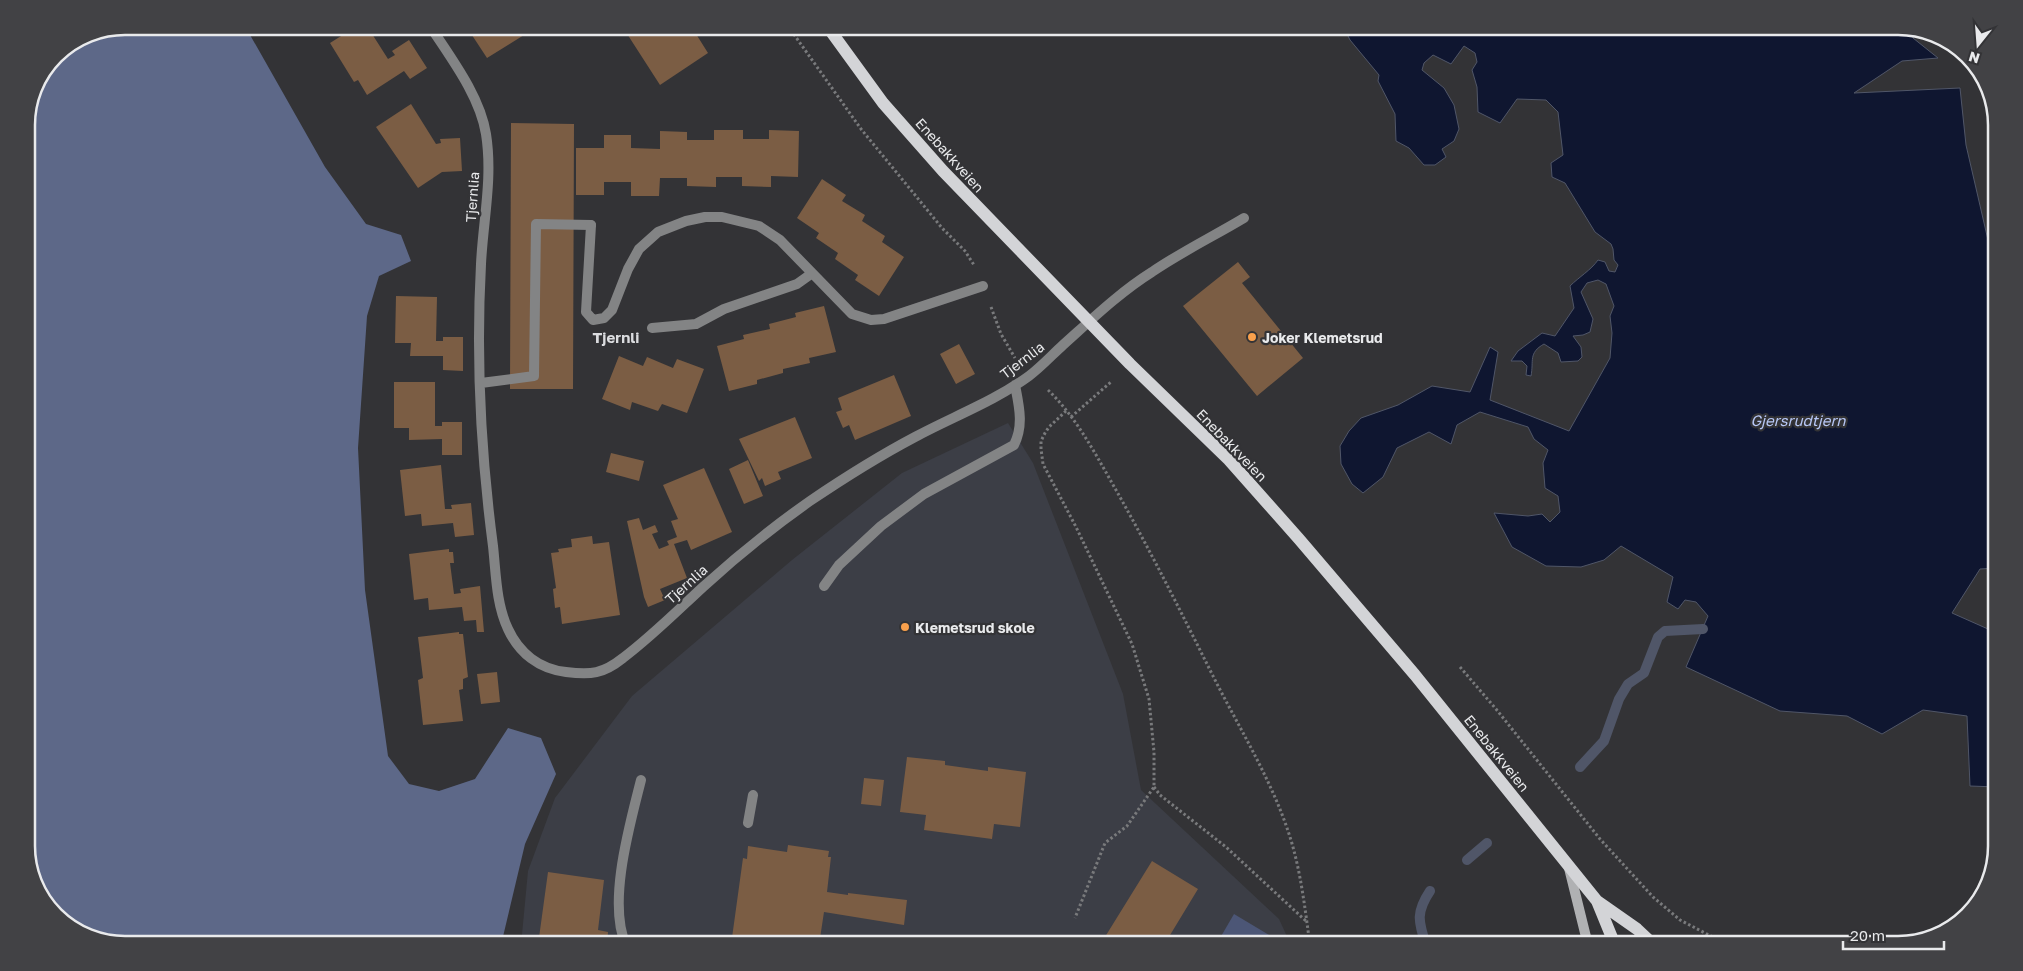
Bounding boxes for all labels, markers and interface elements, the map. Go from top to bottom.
north arrow [1953,20,2003,70]
text: N [1966,48,1982,68]
street label: Enebakkveien [912,114,988,196]
street label: Tjernlia [462,171,482,223]
district label: Tjernli [593,328,639,346]
place label: Joker Klemetsrud [1262,329,1383,346]
marker: Joker Klemetsrud [1246,331,1258,343]
street label: Tjernlia [997,338,1047,382]
street label: Enebakkveien [1193,405,1271,485]
water label: Gjersrudtjern [1750,411,1846,430]
street label: Tjernlia [661,561,711,607]
place label: Klemetsrud skole [915,619,1035,636]
marker: Klemetsrud skole [899,621,911,633]
street label: Enebakkveien [1461,711,1533,795]
scale bar [1843,918,1944,950]
text: 20 m [1850,926,1885,944]

